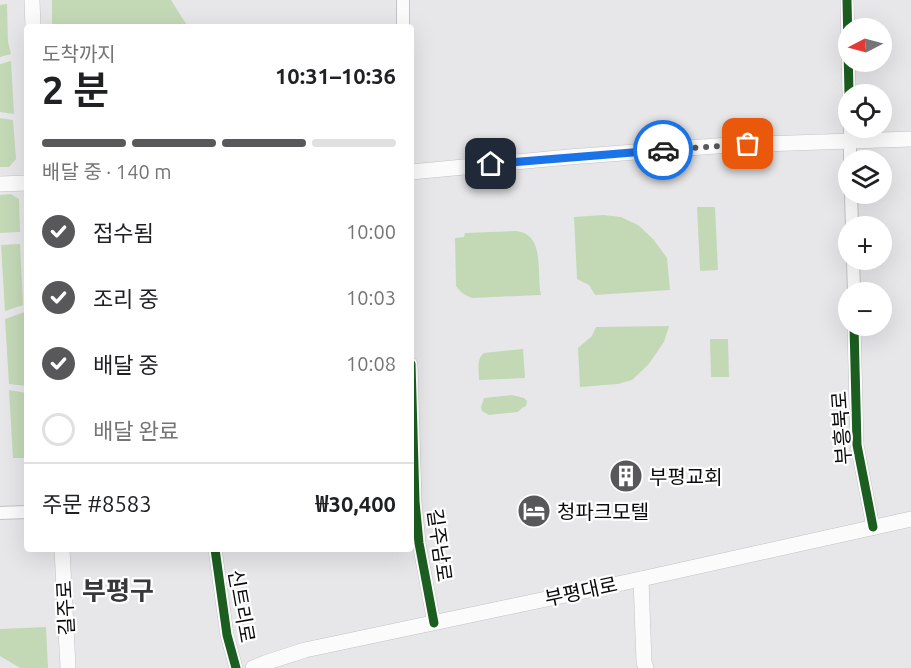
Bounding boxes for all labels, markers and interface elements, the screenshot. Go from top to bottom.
north arrow [838,18,892,72]
map controls [838,18,892,336]
text: 도착까지 [42,42,116,65]
text: 10:31–10:36 [275,63,396,88]
text: 2 분 [42,68,109,111]
button: locate [838,84,892,138]
pin [722,118,773,169]
courier [633,120,693,180]
icon: bag [731,127,764,160]
icon: car [647,134,680,167]
pin [465,138,516,189]
icon: home [474,147,507,180]
button: layers [838,150,892,204]
text: 배달 중 · 140 m [42,160,172,183]
icon: check [42,215,75,248]
button: + [838,216,892,270]
text: 접수됨 [93,220,154,245]
text: 10:00 [346,220,396,243]
icon: check [42,281,75,314]
button: − [838,282,892,336]
text: 조리 중 [93,286,159,311]
text: 10:03 [346,286,396,309]
icon: check [42,347,75,380]
text: 배달 중 [93,352,159,377]
text: 10:08 [346,352,396,375]
street label: 부흥북로 [827,390,855,466]
text: 배달 완료 [93,418,179,443]
building icon: 부평교회 [608,458,644,494]
place label: 부평교회 [649,465,723,488]
text: 주문 #8583 [42,491,152,516]
text: ₩30,400 [316,491,396,516]
hotel icon: 청파크모텔 [516,493,552,529]
place label: 청파크모텔 [557,500,649,523]
street label: 길주남로 [423,507,457,583]
street label: 신트리로 [224,568,260,644]
street label: 부평대로 [543,572,619,610]
district label: 부평구 [82,576,154,605]
street label: 길주로 [52,580,78,636]

